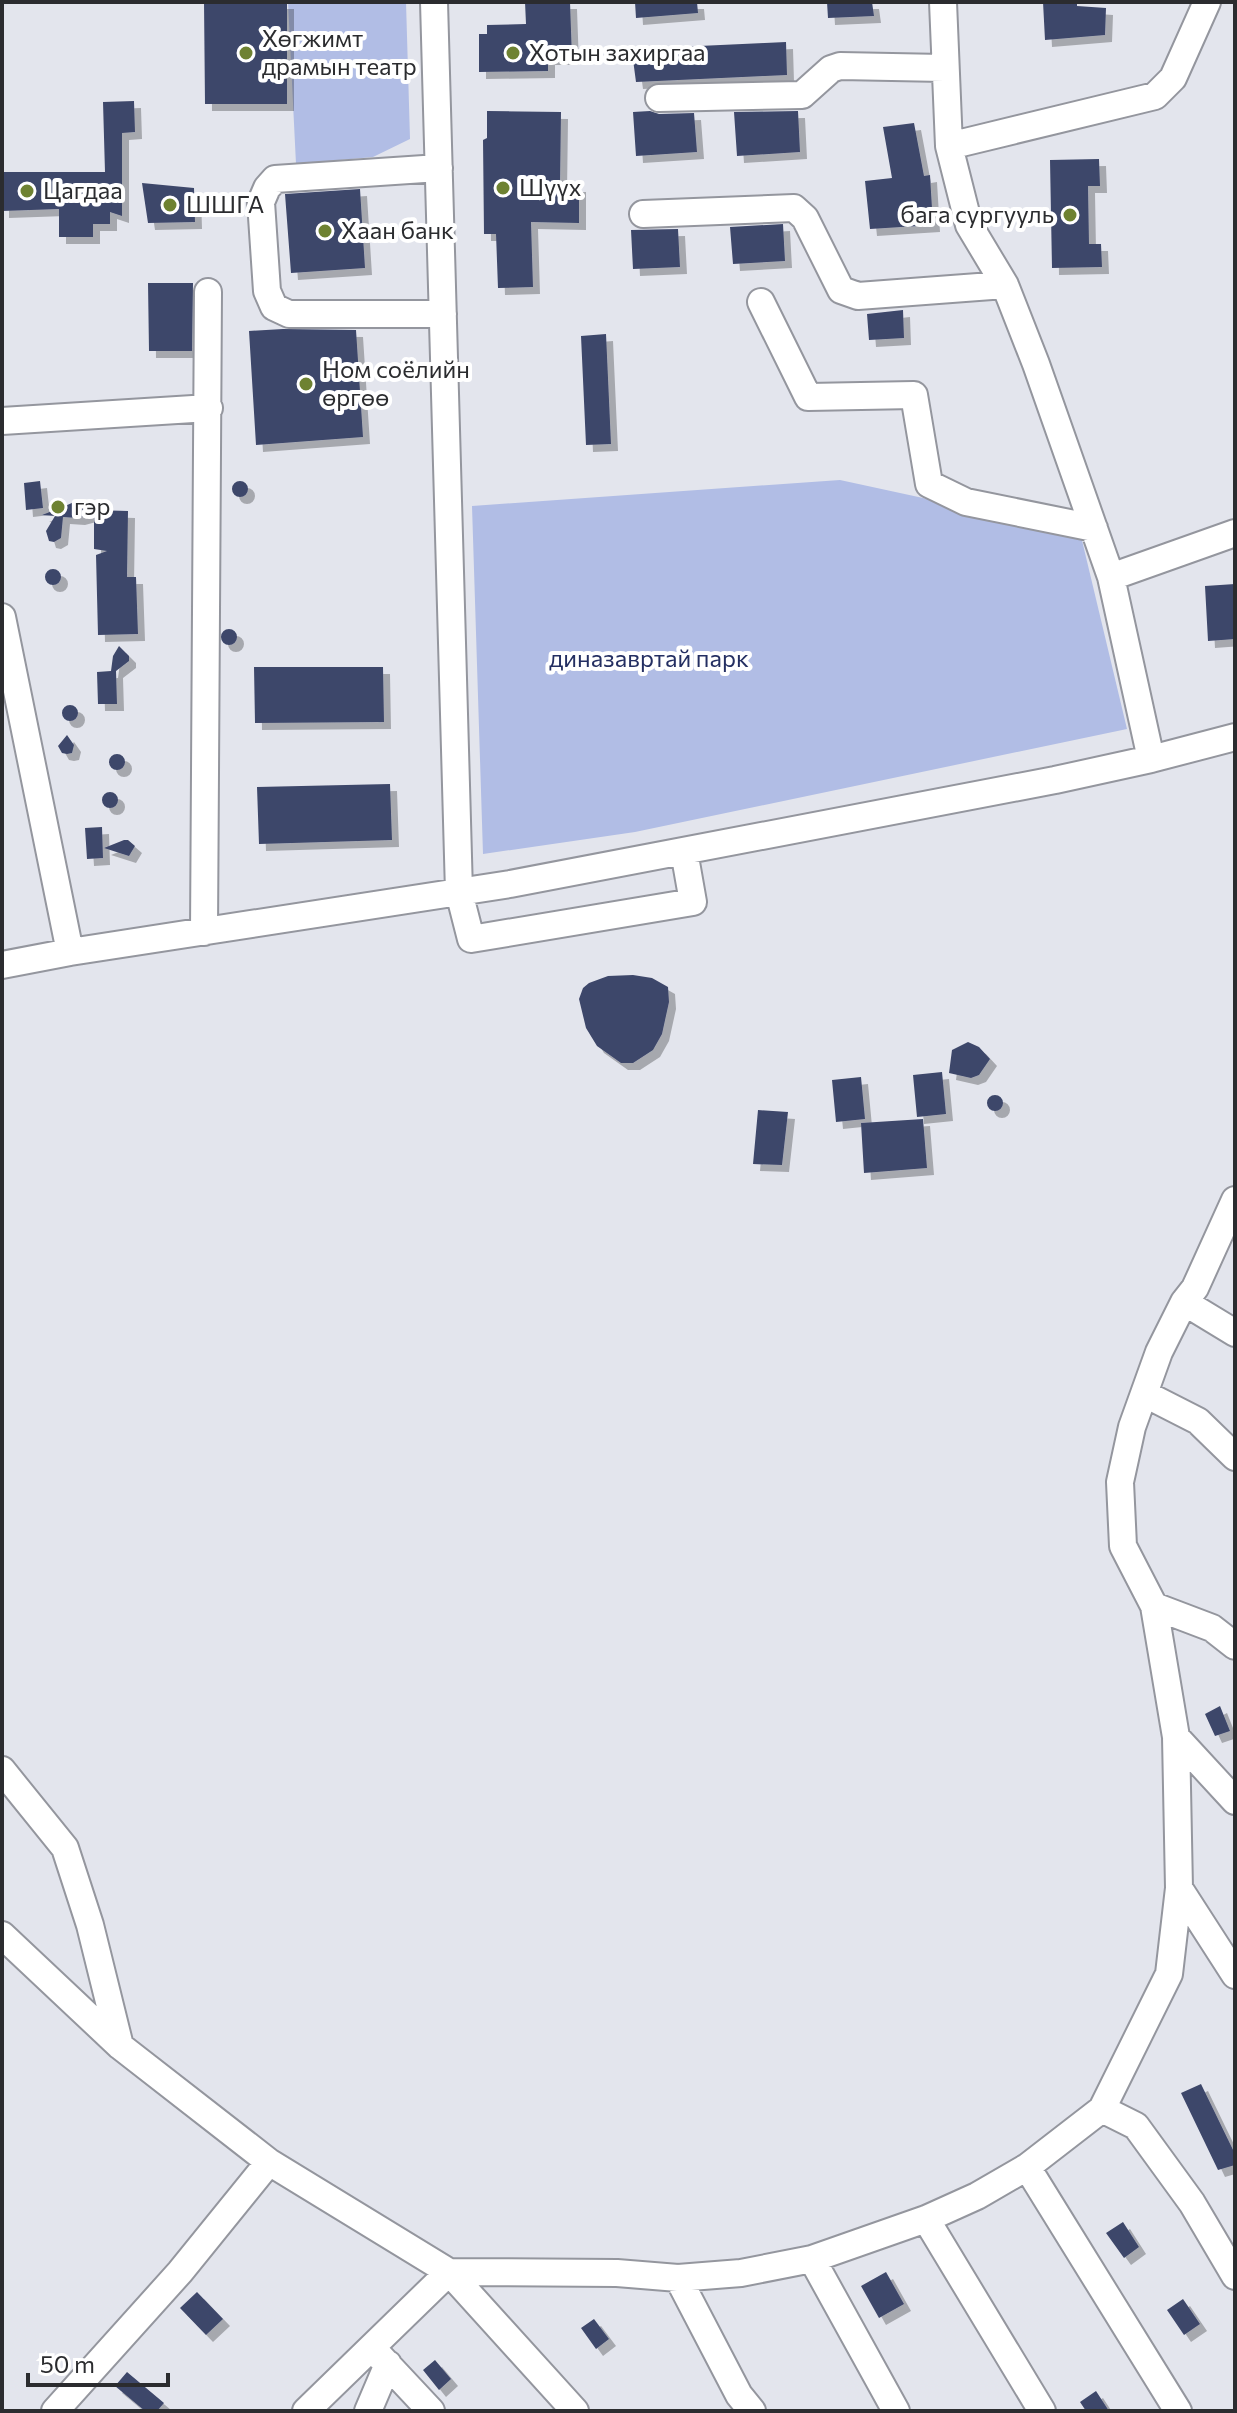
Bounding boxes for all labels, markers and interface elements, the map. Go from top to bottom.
place label: Хөгжимт драмын театр [262,23,417,80]
place label: Хотын захиргаа [529,37,706,66]
marker: Хөгжимт драмын театр [237,44,255,62]
marker: Хотын захиргаа [504,44,522,62]
place label: Шүүх [519,172,582,201]
place label: Цагдаа [43,175,123,204]
marker: Шүүх [494,179,512,197]
marker: Цагдаа [18,182,36,200]
place label: ШШГА [186,189,264,218]
marker: ШШГА [161,196,179,214]
place label: бага сургууль [900,199,1054,228]
marker: бага сургууль [1061,206,1079,224]
place label: Хаан банк [341,215,454,244]
marker: Хаан банк [316,222,334,240]
place label: Ном соёлийн өргөө [322,354,470,411]
marker: Ном соёлийн өргөө [297,375,315,393]
place label: гэр [74,491,111,520]
marker: гэр [49,498,67,516]
park label: диназавртай парк [549,643,749,672]
scale bar [28,2337,168,2387]
text: 50 m [40,2349,95,2378]

